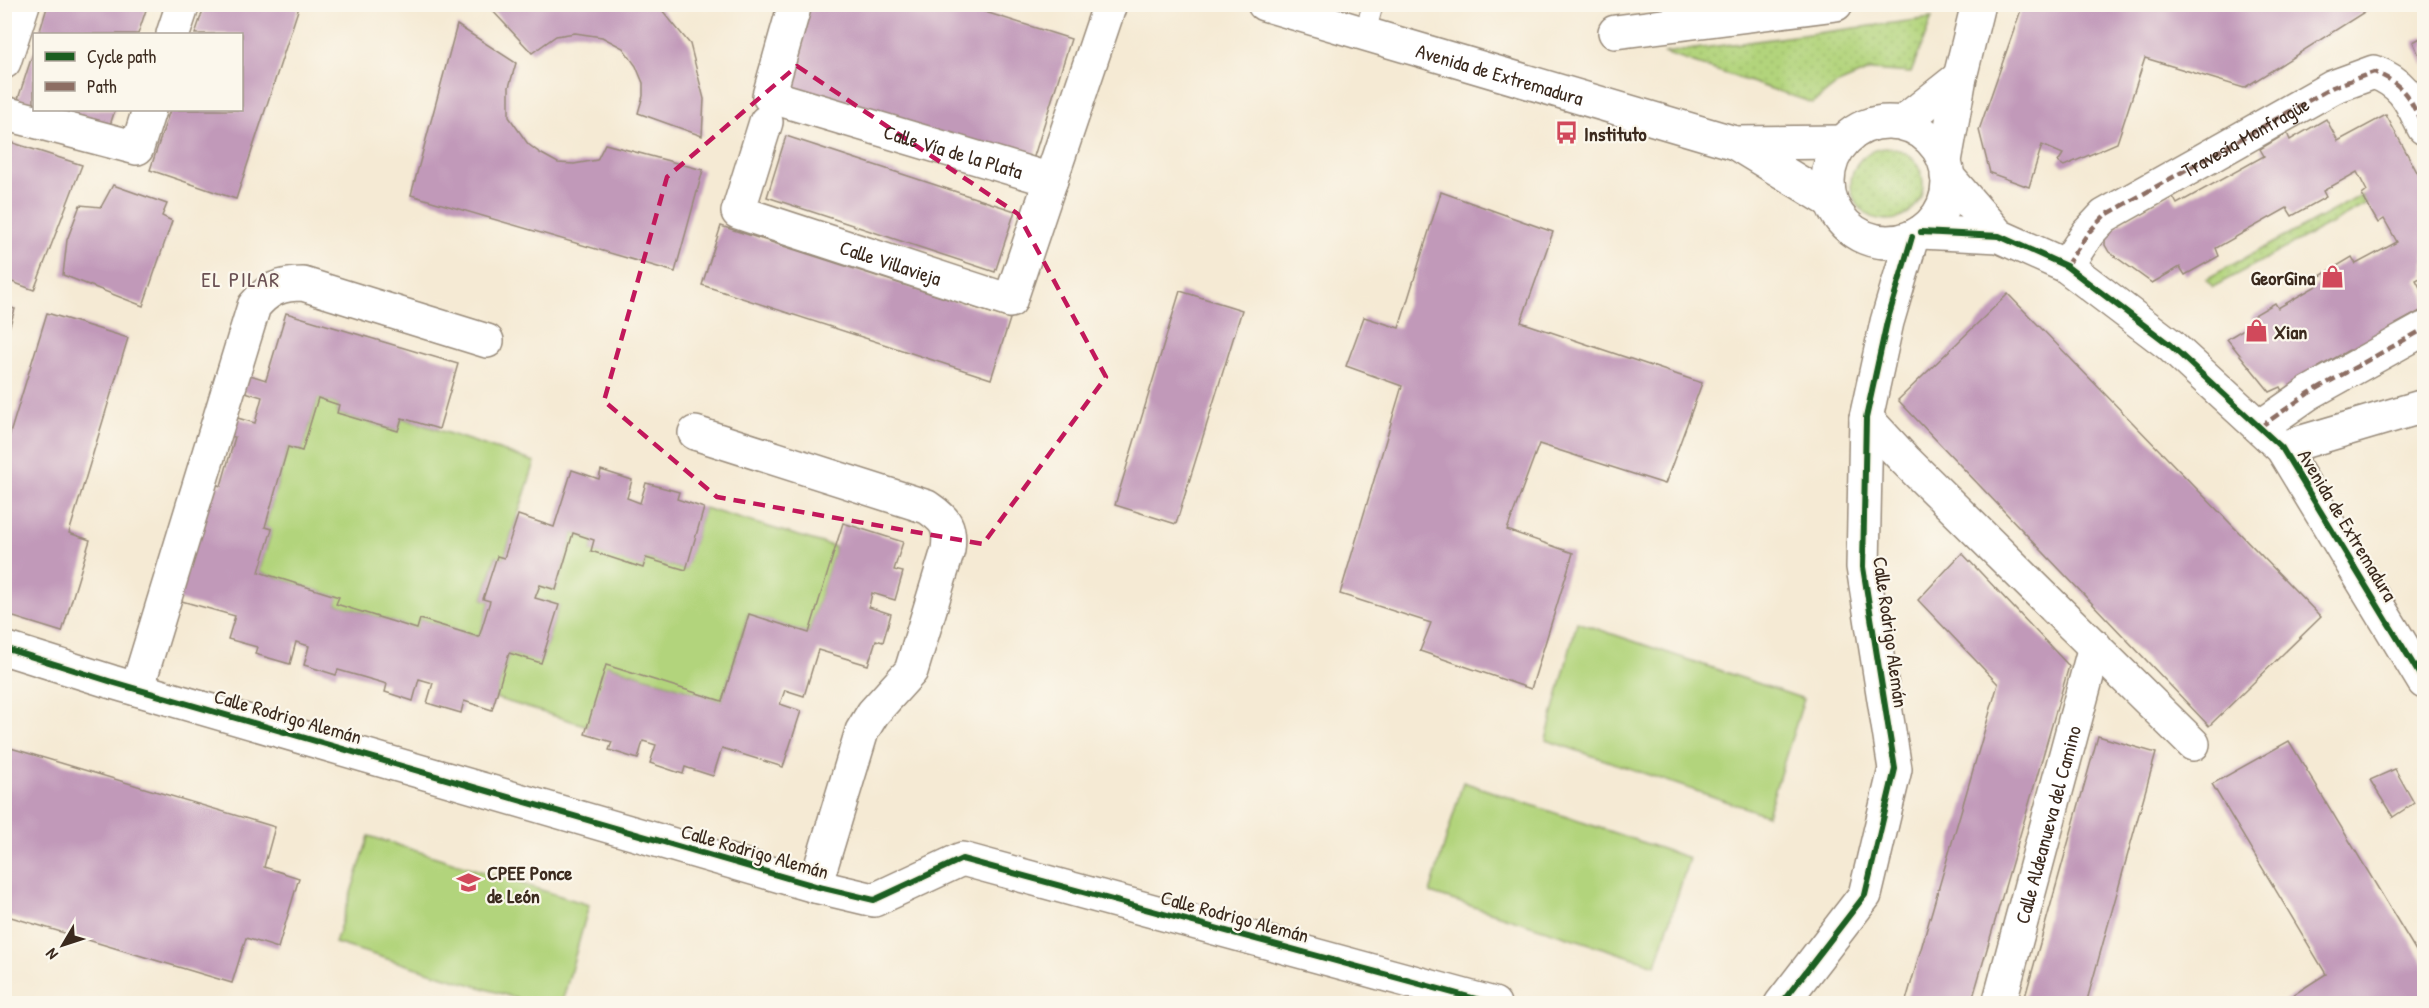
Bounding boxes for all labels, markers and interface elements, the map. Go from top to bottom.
legend [33,33,243,111]
street label: Avenida de Extremadura [1413,36,1587,111]
text: Cycle path [87,44,157,69]
text: Path [87,74,117,99]
street label: Travesía Monfragüe [2177,90,2314,183]
street label: Calle Vía de la Plata [881,117,1026,184]
bus stop icon: Instituto [1553,120,1579,146]
place label: Instituto [1584,120,1647,147]
street label: Calle Villavieja [837,233,945,291]
district label: EL PILAR [201,264,281,294]
place label: GeorGina [2251,264,2315,291]
shop icon: GeorGina [2320,264,2346,290]
shop icon: Xian [2243,318,2269,344]
place label: Xian [2274,318,2307,345]
street label: Avenida de Extremadura [2292,444,2404,606]
street label: Calle Rodrigo Alemán [1867,555,1915,709]
street label: Calle Rodrigo Alemán [211,682,365,750]
street label: Calle Aldeanueva del Camino [2008,722,2087,926]
street label: Calle Rodrigo Alemán [678,817,832,885]
place label: CPEE Ponce de León [487,859,572,909]
school or university icon: CPEE Ponce de León [456,870,482,896]
street label: Calle Rodrigo Alemán [1158,883,1312,949]
north arrow [33,915,93,975]
text: N [40,944,63,965]

